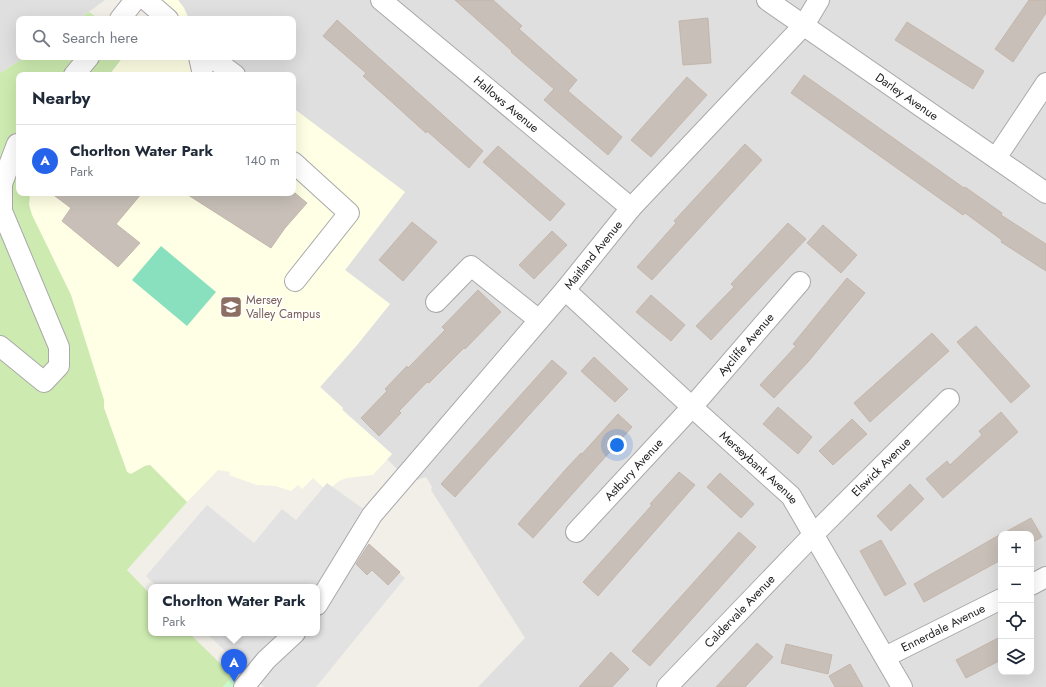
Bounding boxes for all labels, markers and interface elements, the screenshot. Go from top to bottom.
search box [16,16,296,60]
icon: search [30,27,52,49]
text: Search here [62,27,138,49]
street label: Darley Avenue [872,68,942,125]
street label: Hallows Avenue [470,72,543,137]
text: Nearby [32,86,90,110]
text: Chorlton Water Park [70,140,213,162]
text: A [40,151,50,170]
text: 140 m [245,151,280,170]
text: Park [70,162,93,181]
street label: Maitland Avenue [560,216,627,293]
place label: Mersey Valley Campus [246,291,320,323]
school or university icon: Mersey Valley Campus [218,294,244,320]
street label: Aycliffe Avenue [714,309,778,380]
street label: Merseybank Avenue [715,427,803,507]
street label: Elswick Avenue [847,433,915,501]
street label: Astbury Avenue [600,434,667,505]
your location [607,435,627,455]
map controls [998,531,1034,675]
button: + [998,531,1034,567]
button: − [998,567,1034,603]
street label: Caldervale Avenue [700,571,779,652]
popup [148,584,320,636]
text: Chorlton Water Park [162,590,306,612]
street label: Ennerdale Avenue [898,599,988,657]
button: locate [998,603,1034,639]
text: Park [162,612,186,631]
button: layers [998,639,1034,675]
pin: A [221,649,247,682]

